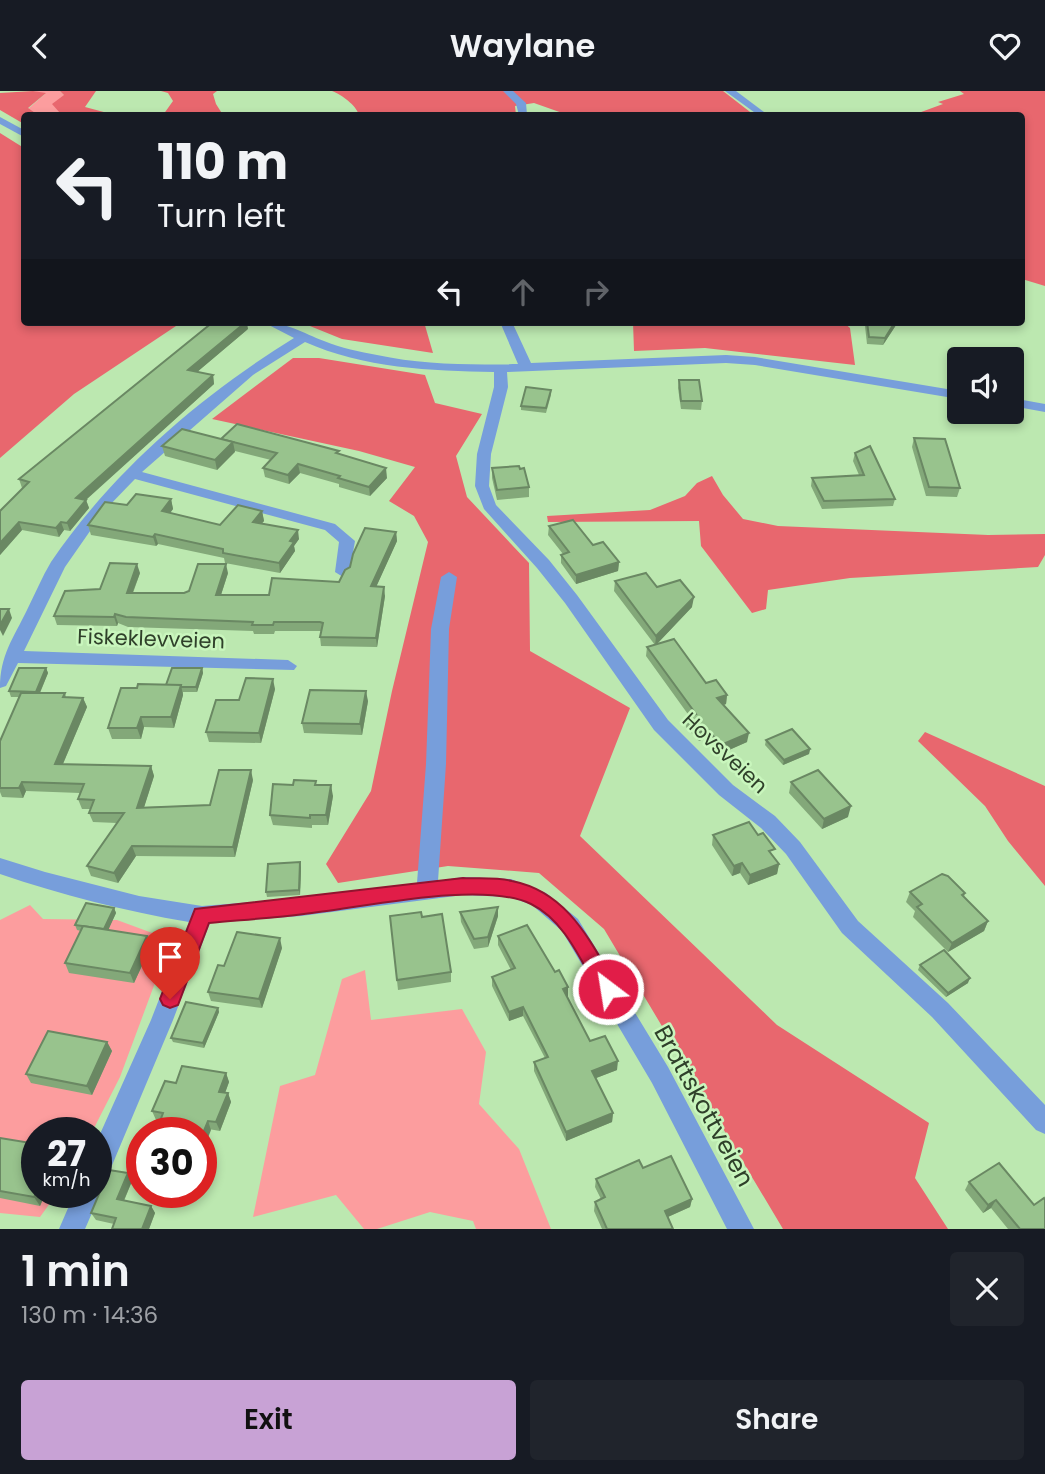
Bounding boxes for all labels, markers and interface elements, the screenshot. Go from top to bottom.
text: Waylane [450,23,595,68]
icon: back [21,27,59,65]
icon: heart [986,27,1024,65]
text: 110 m [157,128,288,196]
icon: left [42,140,133,231]
text: Turn left [157,193,286,238]
icon: left [431,273,469,311]
icon: ahead [504,273,542,311]
icon: right [577,273,615,311]
map controls [947,347,1024,424]
button: sound [947,347,1024,424]
street label: Fiskeklevveien [77,621,225,656]
street label: Hovsveien [676,705,774,800]
pin [140,927,200,999]
icon: arrive [151,938,189,976]
position arrow [571,952,645,1026]
street label: Brattskottveien [646,1019,762,1192]
speed limit sign: 30 [126,1117,217,1208]
text: 27 [47,1129,86,1178]
text: km/h [43,1167,90,1192]
text: 1 min [21,1242,130,1301]
button: close [950,1252,1024,1326]
text: 130 m · 14:36 [21,1299,158,1331]
button: Exit [21,1380,516,1460]
button: Share [530,1380,1024,1460]

